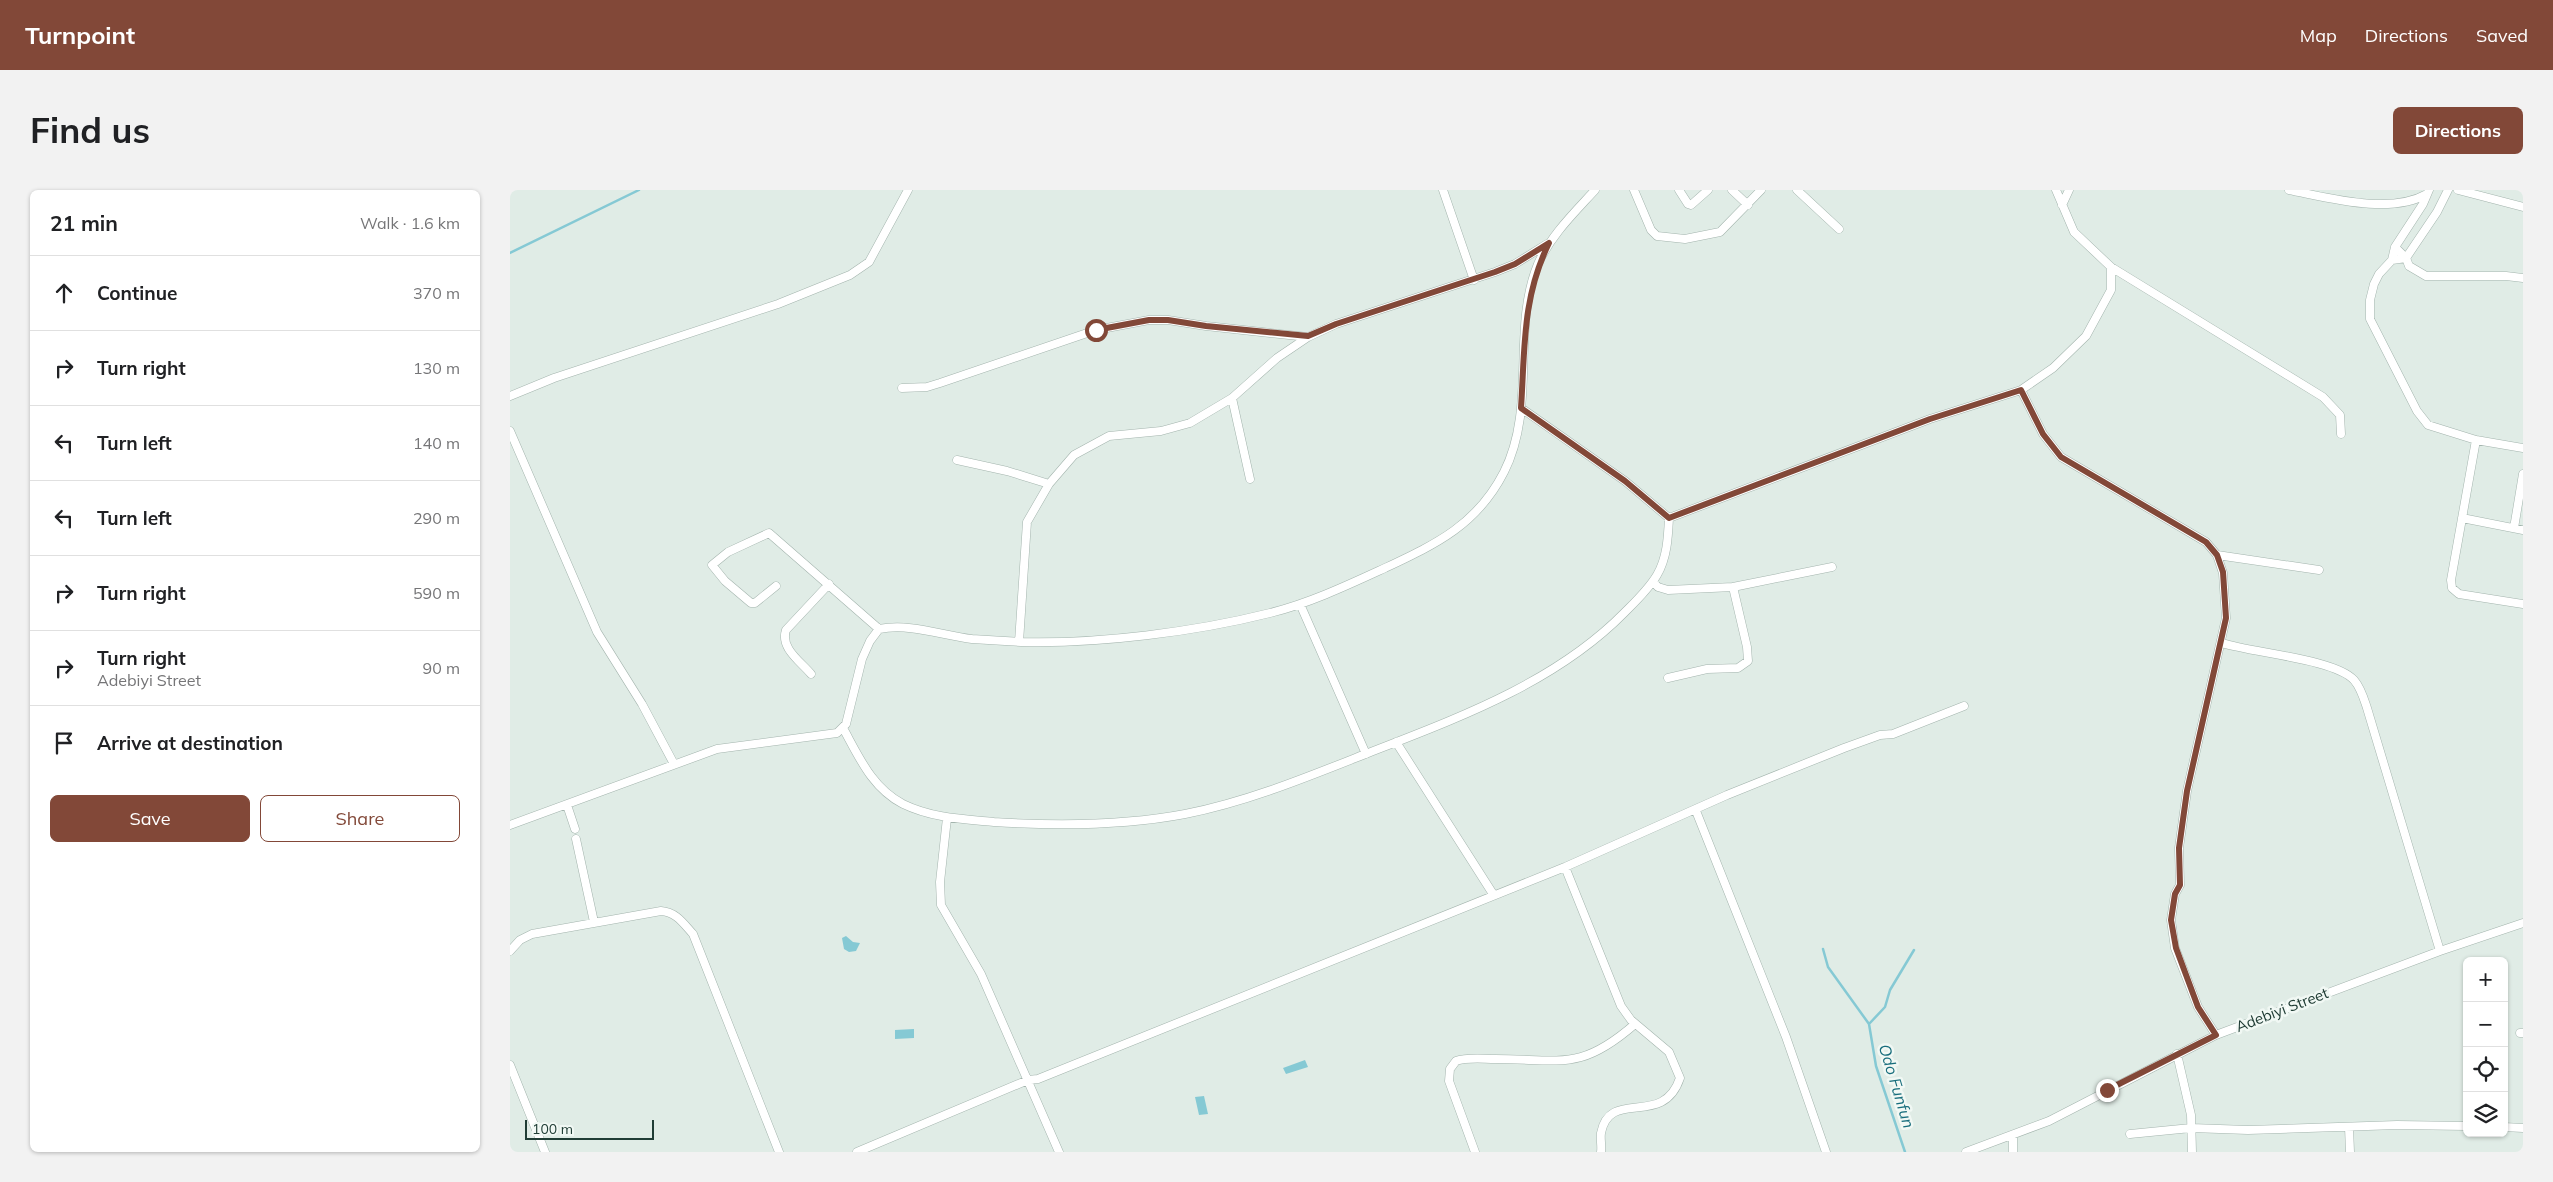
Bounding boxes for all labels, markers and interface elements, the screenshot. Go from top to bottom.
text: Turnpoint [25,20,135,50]
text: Map [2300,24,2337,47]
text: Directions [2365,24,2448,47]
text: Saved [2476,24,2528,47]
button: Directions [2393,107,2523,154]
text: Find us [30,108,150,152]
text: 21 min [50,210,118,236]
text: Walk · 1.6 km [360,213,460,233]
icon: ahead [50,279,78,307]
text: Continue [97,281,177,305]
text: 370 m [413,283,460,303]
route start [1085,319,1108,342]
icon: right [50,354,78,382]
text: Turn right [97,356,186,380]
text: 130 m [413,358,460,378]
icon: left [50,429,78,457]
text: Turn left [97,431,172,455]
text: 140 m [413,433,460,453]
icon: left [50,504,78,532]
text: Turn left [97,506,172,530]
text: 290 m [413,508,460,528]
icon: right [50,579,78,607]
text: Turn right [97,581,186,605]
text: 590 m [413,583,460,603]
text: Turn right [97,646,186,670]
icon: right [50,654,78,682]
text: 90 m [423,658,460,678]
text: Adebiyi Street [97,670,201,690]
icon: arrive [50,729,78,757]
text: Arrive at destination [97,731,283,755]
button: Save [50,795,250,842]
button: Share [260,795,460,842]
map controls [2463,957,2508,1137]
button: + [2463,957,2508,1002]
street label: Adebiyi Street [2233,983,2331,1036]
button: − [2463,1002,2508,1047]
water label: Odo Funfun [1875,1042,1919,1130]
button: locate [2463,1047,2508,1092]
route end [2096,1079,2119,1102]
button: layers [2463,1092,2508,1137]
scale bar [525,1117,654,1140]
text: 100 m [532,1120,573,1138]

